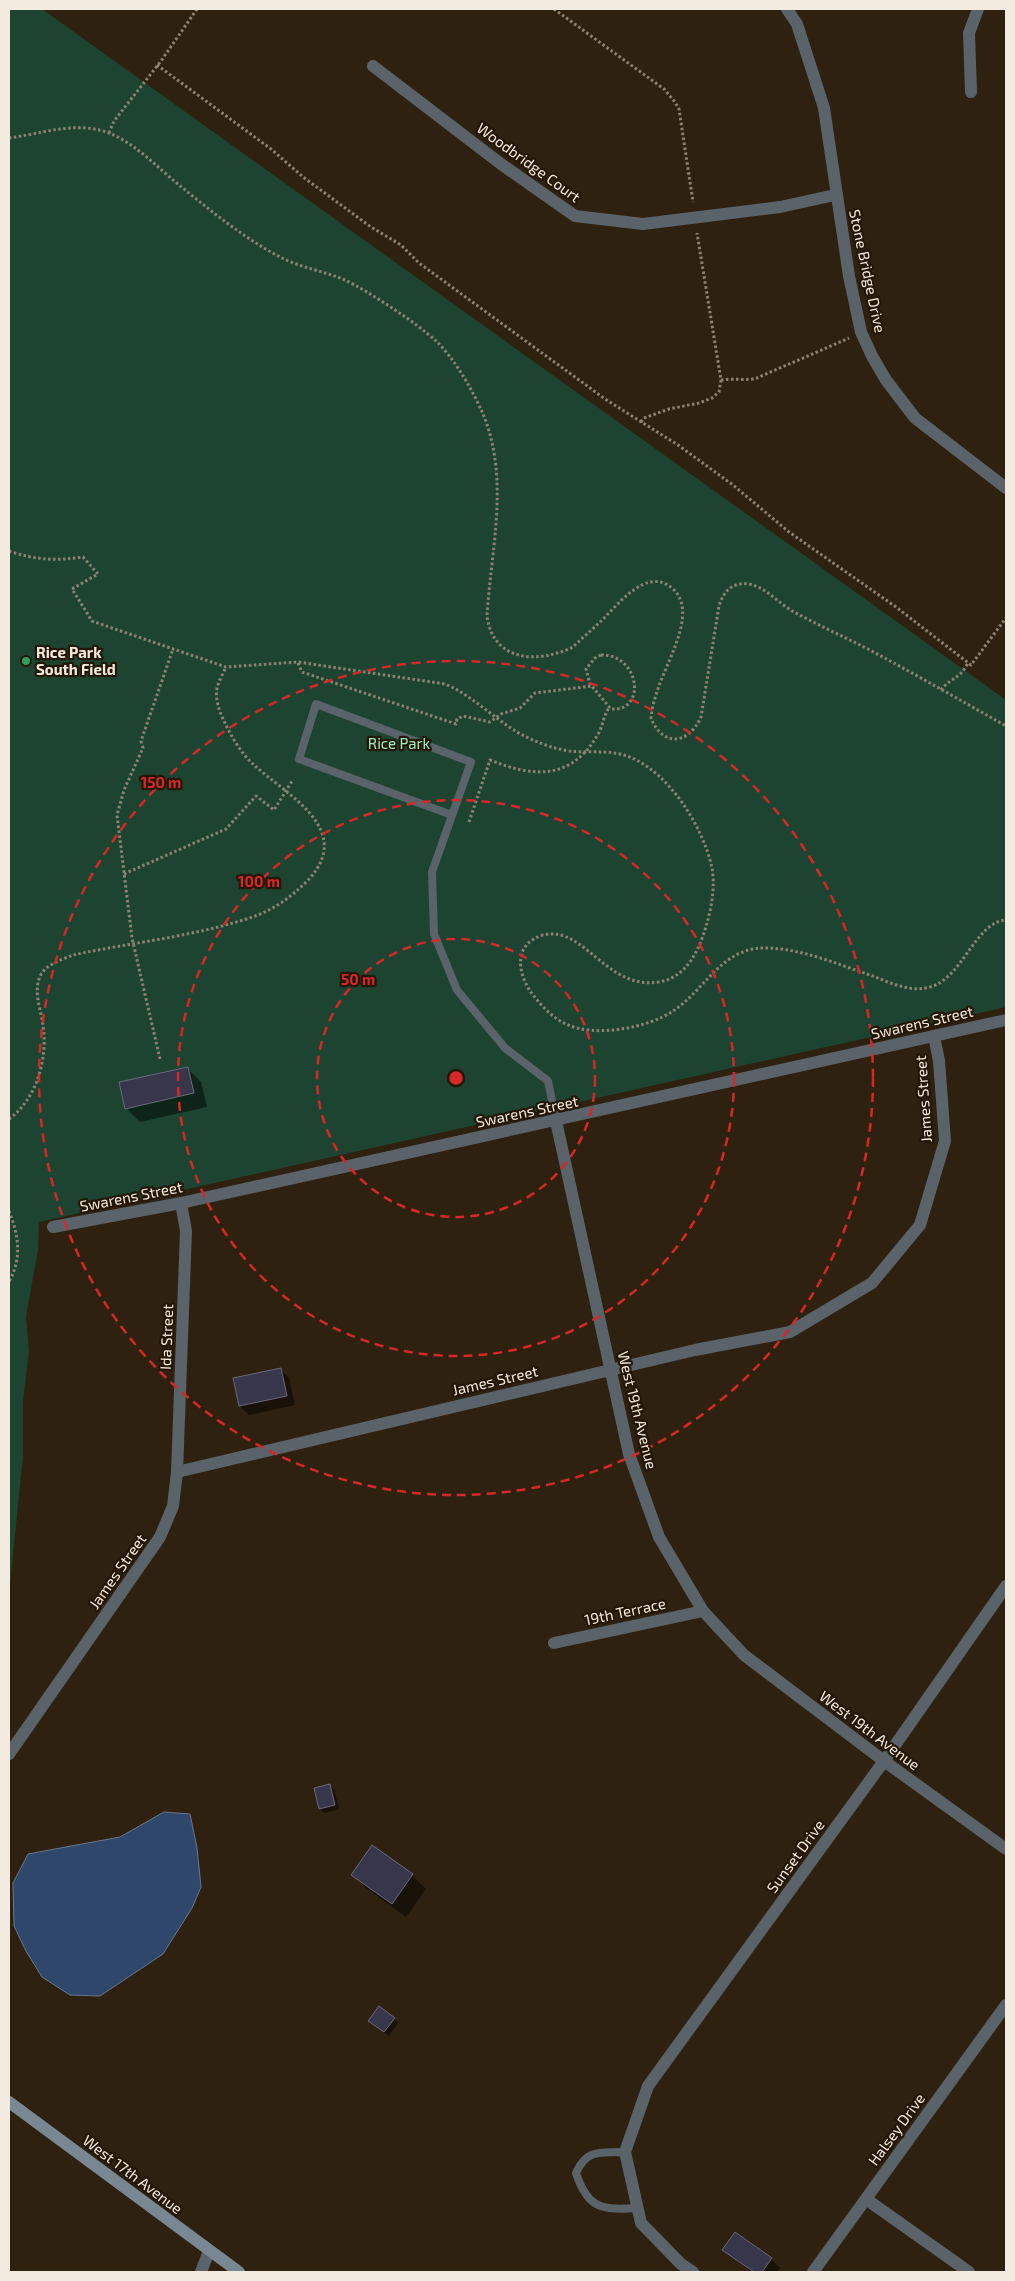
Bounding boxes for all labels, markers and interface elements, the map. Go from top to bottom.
street label: Woodbridge Court [474,118,584,206]
street label: Stone Bridge Drive [846,208,890,334]
place label: Rice Park South Field [36,643,116,678]
marker: Rice Park South Field [20,655,32,667]
park label: Rice Park [368,734,431,752]
text: 150 m [141,773,181,791]
text: 100 m [238,872,280,890]
text: 50 m [341,970,375,988]
street label: Swarens Street [869,1001,975,1042]
street label: James Street [911,1055,935,1143]
centre of rings [447,1069,465,1087]
street label: Swarens Street [474,1091,580,1131]
street label: Swarens Street [78,1177,184,1215]
street label: Ida Street [156,1304,176,1370]
street label: West 19th Avenue [615,1349,661,1471]
street label: James Street [450,1361,540,1399]
street label: James Street [85,1530,150,1612]
street label: 19th Terrace [583,1594,667,1628]
street label: West 19th Avenue [816,1686,924,1774]
street label: Sunset Drive [762,1816,828,1896]
street label: Halsey Drive [864,2089,928,2169]
street label: West 17th Avenue [80,2131,186,2217]

